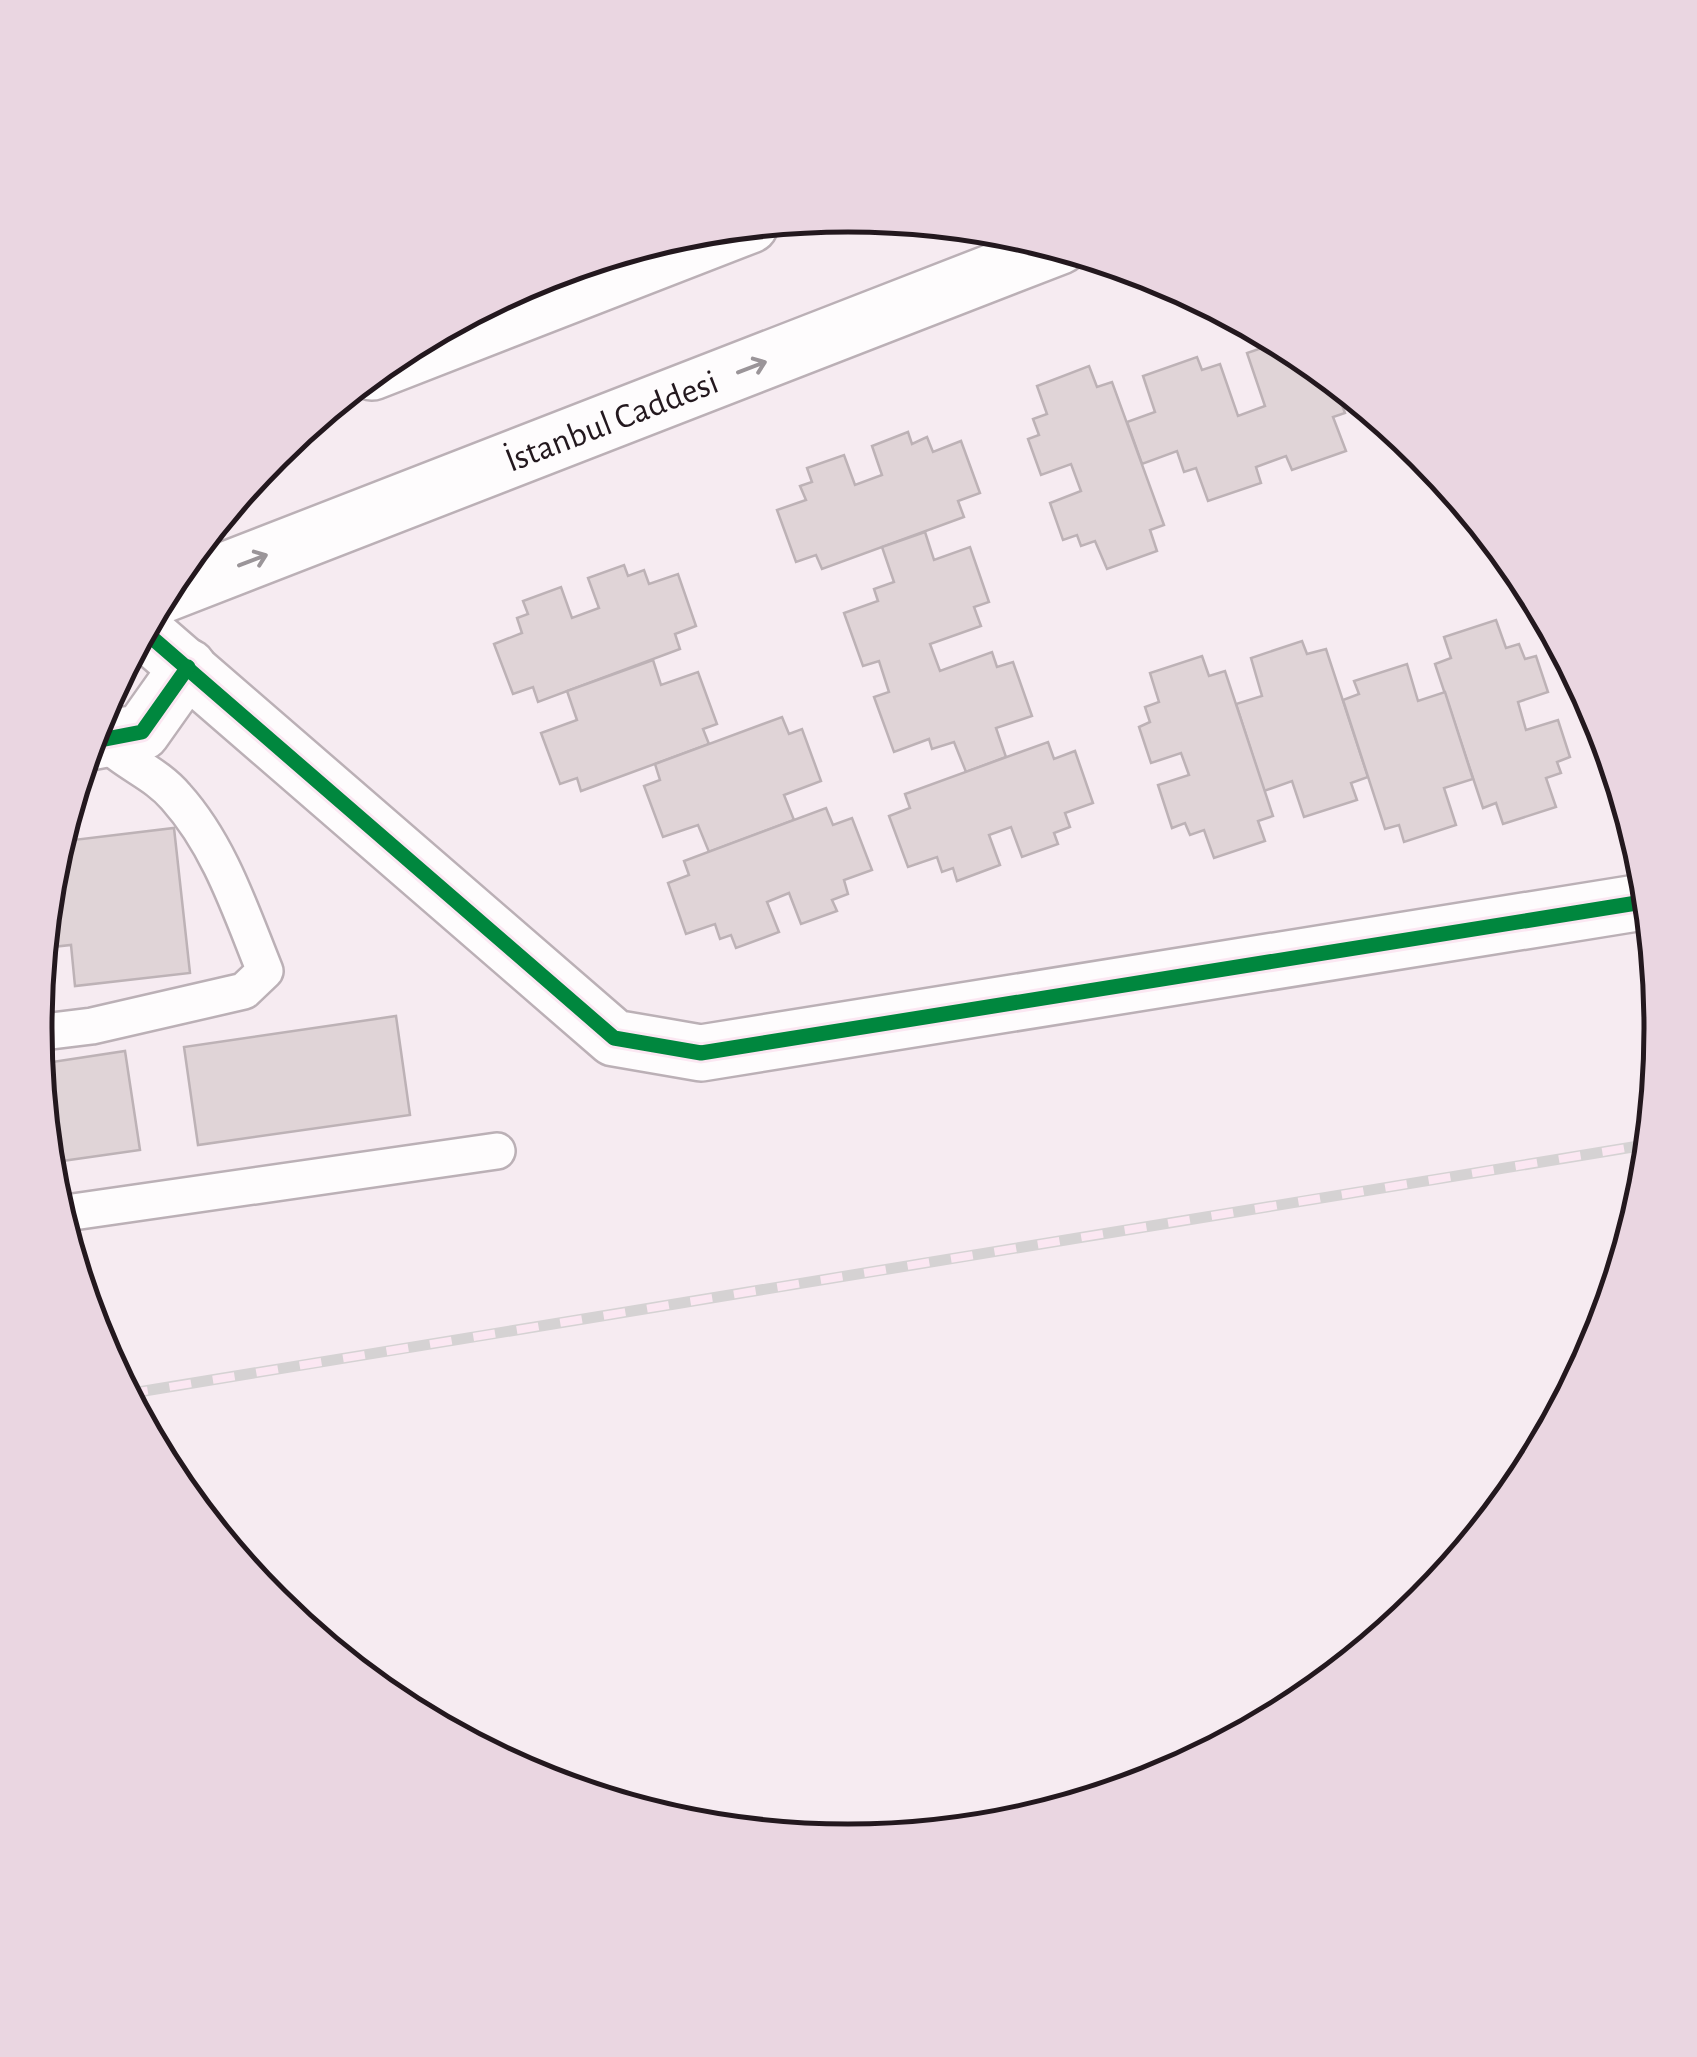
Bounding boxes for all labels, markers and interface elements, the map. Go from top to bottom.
one-way arrow [737,357,767,375]
street label: İstanbul Caddesi [500,365,723,479]
one-way arrow [237,550,268,568]

